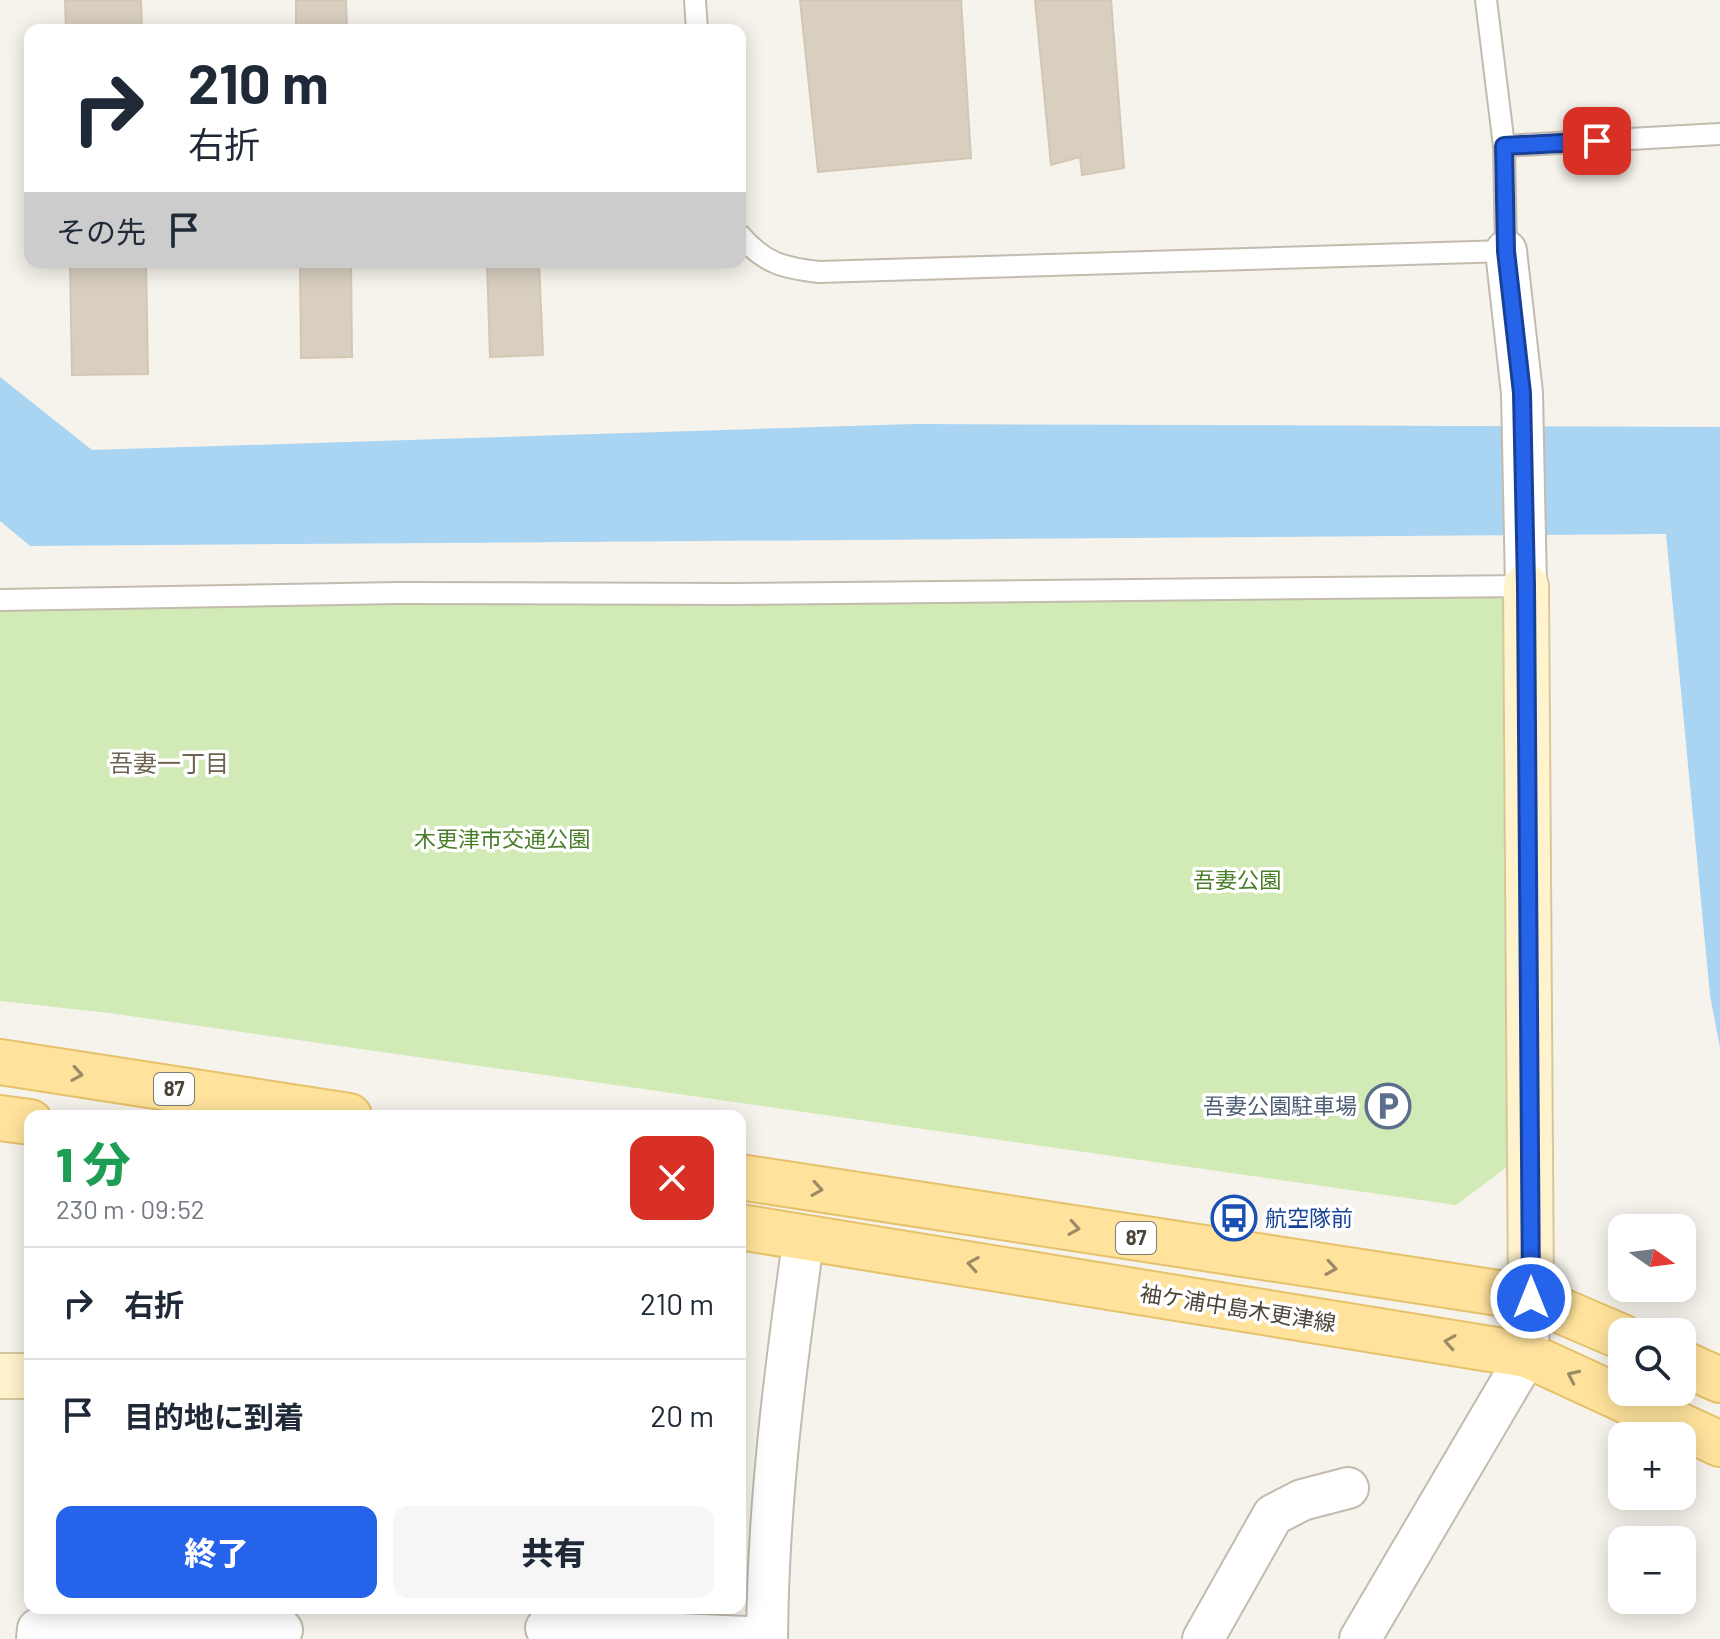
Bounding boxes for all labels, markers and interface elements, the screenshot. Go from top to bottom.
text: 210 m [188,48,329,115]
icon: right [56,56,160,160]
pin [1563,107,1631,175]
icon: arrive [1575,119,1619,163]
text: 右折 [188,122,260,165]
icon: arrive [162,208,206,252]
text: その先 [56,213,146,249]
district label: 吾妻一丁目 [109,748,229,777]
park label: 木更津市交通公園 [414,825,590,851]
park label: 吾妻公園 [1193,866,1281,892]
one-way arrow [70,1065,84,1082]
road number: 87 [154,1073,194,1105]
parking icon: 吾妻公園駐車場 [1364,1082,1412,1130]
place label: 吾妻公園駐車場 [1203,1092,1357,1118]
text: 1 分 [56,1134,131,1192]
button: close [630,1136,714,1220]
one-way arrow [810,1180,824,1197]
text: 230 m · 09:52 [56,1193,205,1224]
bus stop icon: 航空隊前 [1210,1194,1258,1242]
place label: 航空隊前 [1265,1204,1353,1230]
north arrow [1608,1214,1696,1302]
map controls [1608,1214,1696,1614]
one-way arrow [1067,1219,1081,1236]
road number: 87 [1116,1222,1156,1254]
one-way arrow [966,1256,979,1273]
position arrow [1489,1256,1573,1340]
one-way arrow [1324,1259,1338,1276]
street label: 袖ケ浦中島木更津線 [1138,1279,1338,1335]
icon: right [56,1281,100,1325]
text: 210 m [640,1285,714,1321]
text: 右折 [124,1286,184,1322]
button: search [1608,1318,1696,1406]
one-way arrow [1443,1335,1457,1352]
one-way arrow [1567,1370,1581,1386]
icon: arrive [56,1393,100,1437]
text: 20 m [650,1397,714,1433]
text: 目的地に到着 [124,1398,304,1434]
button: + [1608,1422,1696,1510]
button: 終了 [56,1506,377,1598]
button: 共有 [393,1506,714,1598]
button: − [1608,1526,1696,1614]

